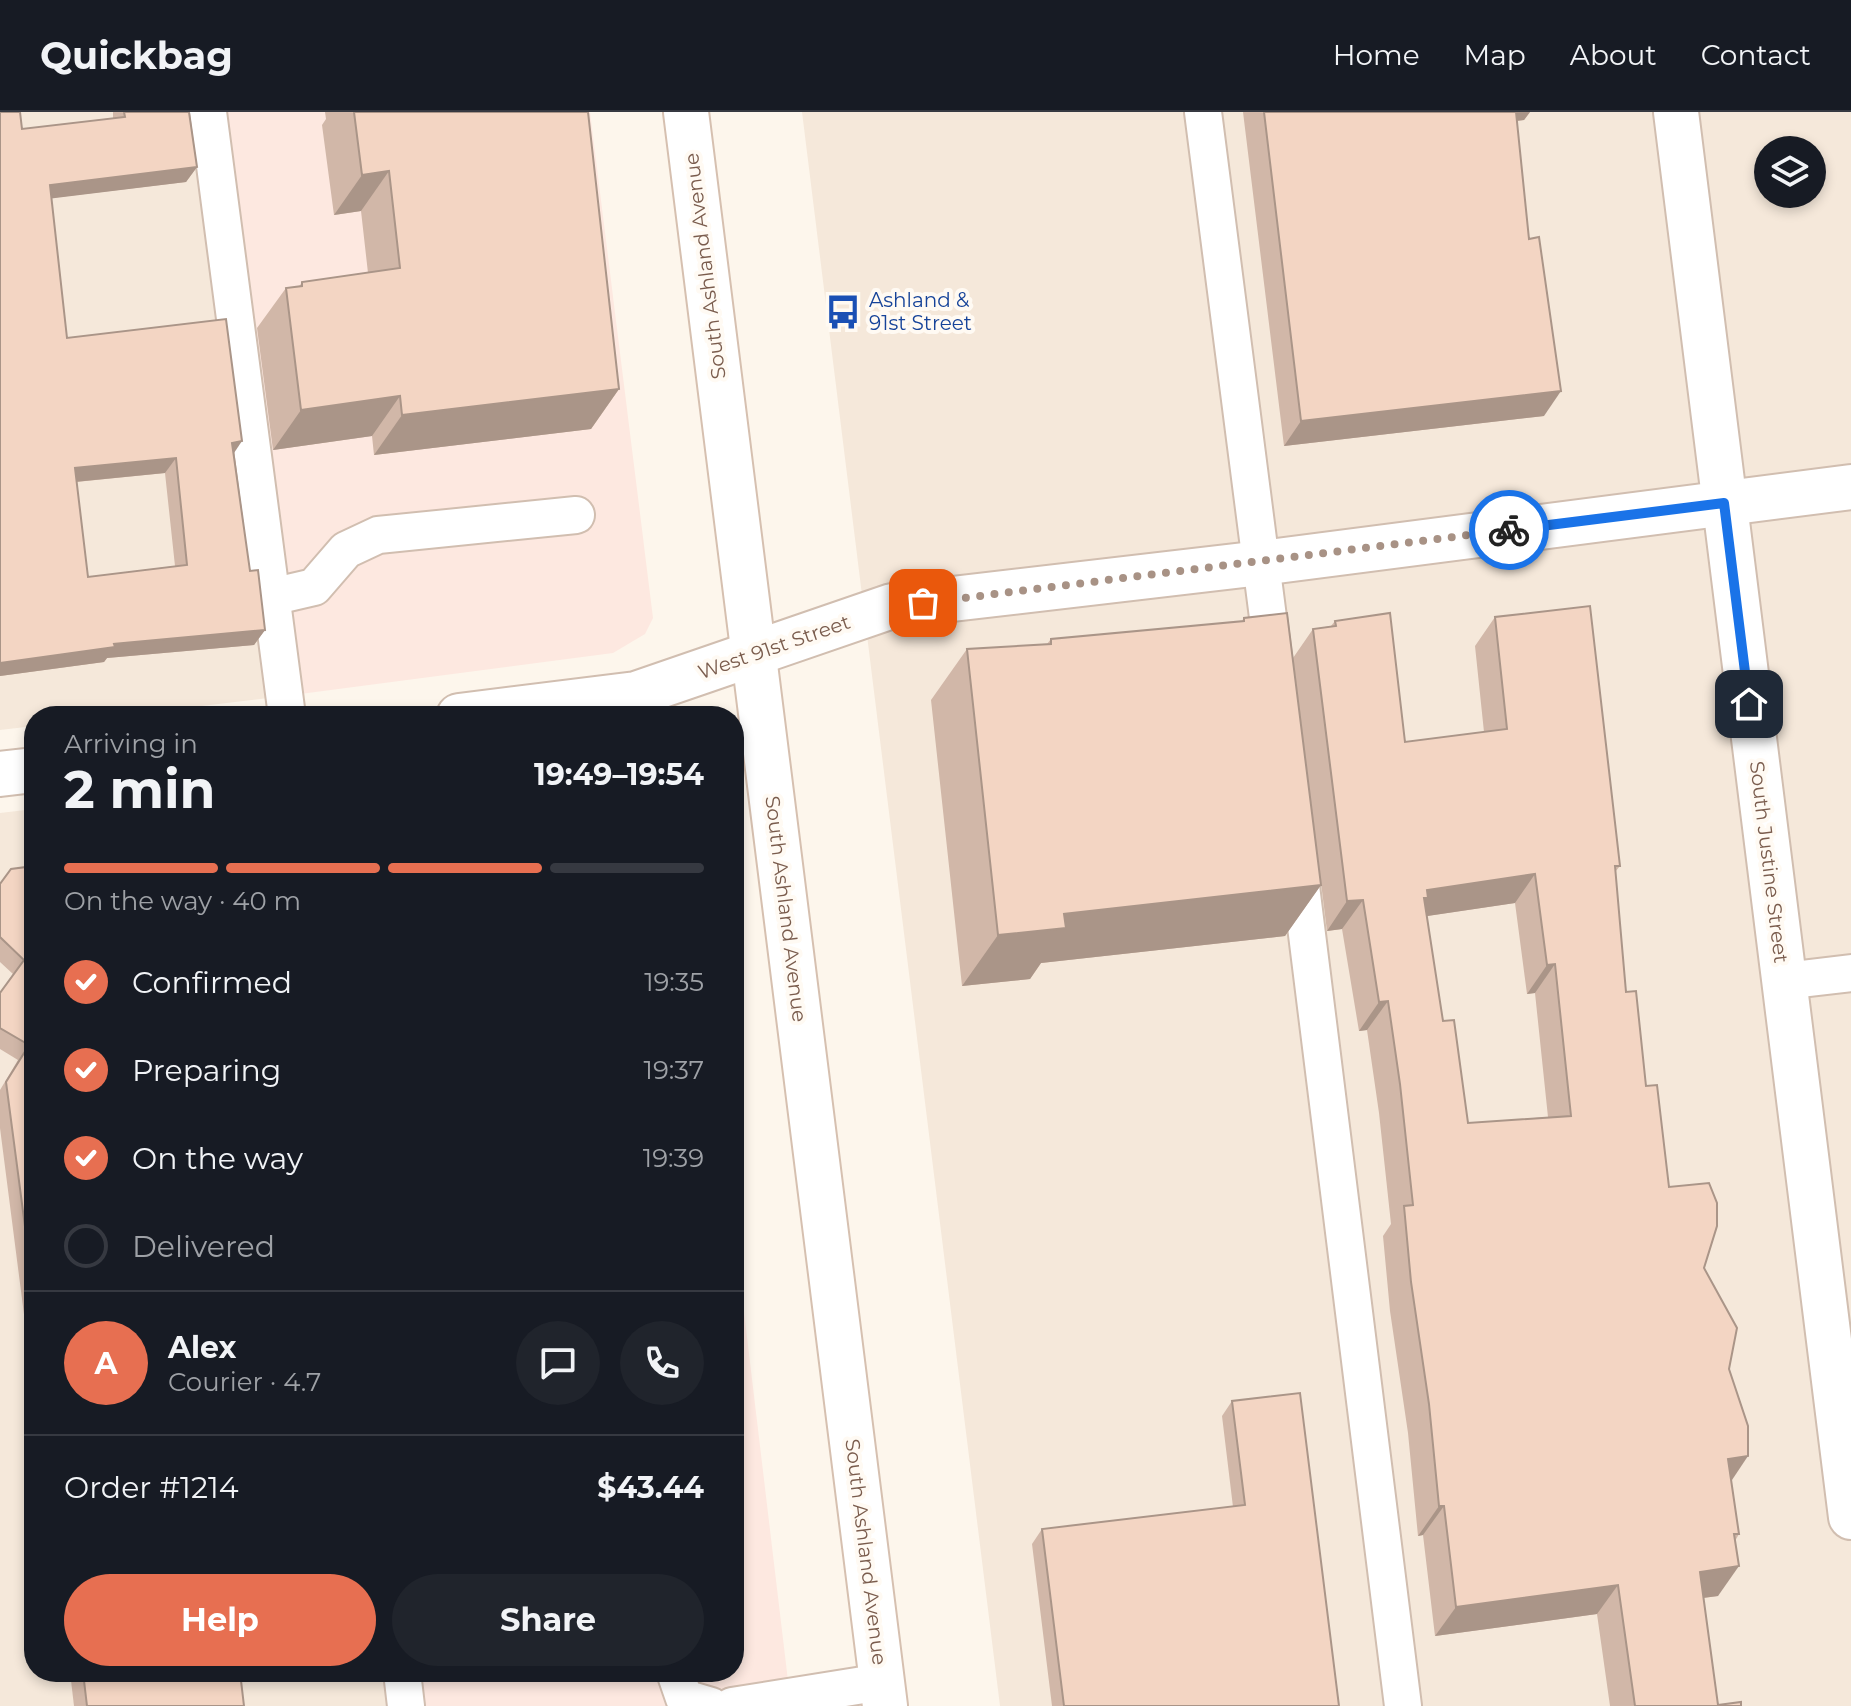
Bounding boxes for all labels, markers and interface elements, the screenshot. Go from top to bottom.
text: Quickbag [40,32,233,79]
text: Home [1333,38,1420,72]
text: Map [1464,38,1526,72]
text: About [1570,38,1657,72]
text: Contact [1701,38,1811,72]
map controls [1754,136,1826,208]
button: layers [1754,136,1826,208]
street label: South Ashland Avenue [679,152,731,380]
place label: Ashland & 91st Street [869,288,972,335]
bus stop icon: Ashland & 91st Street [824,293,862,331]
courier [1469,490,1549,570]
icon: bike [1487,508,1531,552]
pin [889,569,957,637]
icon: bag [901,581,945,625]
street label: West 91st Street [695,610,853,684]
pin [1715,670,1783,738]
icon: home [1727,682,1771,726]
text: Arriving in [64,728,198,760]
text: 19:49–19:54 [534,756,704,793]
text: 2 min [64,758,216,821]
street label: South Justine Street [1745,760,1793,964]
street label: South Ashland Avenue [760,795,812,1023]
text: On the way · 40 m [64,885,301,917]
icon: check [64,960,108,1004]
text: Confirmed [132,964,292,1001]
text: 19:35 [644,966,704,998]
icon: check [64,1048,108,1092]
text: Preparing [132,1052,281,1089]
text: 19:37 [644,1054,704,1086]
icon: check [64,1136,108,1180]
text: On the way [132,1140,303,1177]
text: 19:39 [643,1142,704,1174]
text: Delivered [132,1228,275,1265]
button: chat [516,1321,600,1405]
button: phone [620,1321,704,1405]
text: Alex [168,1329,236,1366]
text: A [95,1345,117,1382]
text: Courier · 4.7 [168,1366,321,1398]
street label: South Ashland Avenue [840,1438,892,1666]
text: Order #1214 [64,1469,239,1506]
text: $43.44 [597,1469,704,1506]
button: Help [64,1574,376,1666]
button: Share [392,1574,704,1666]

